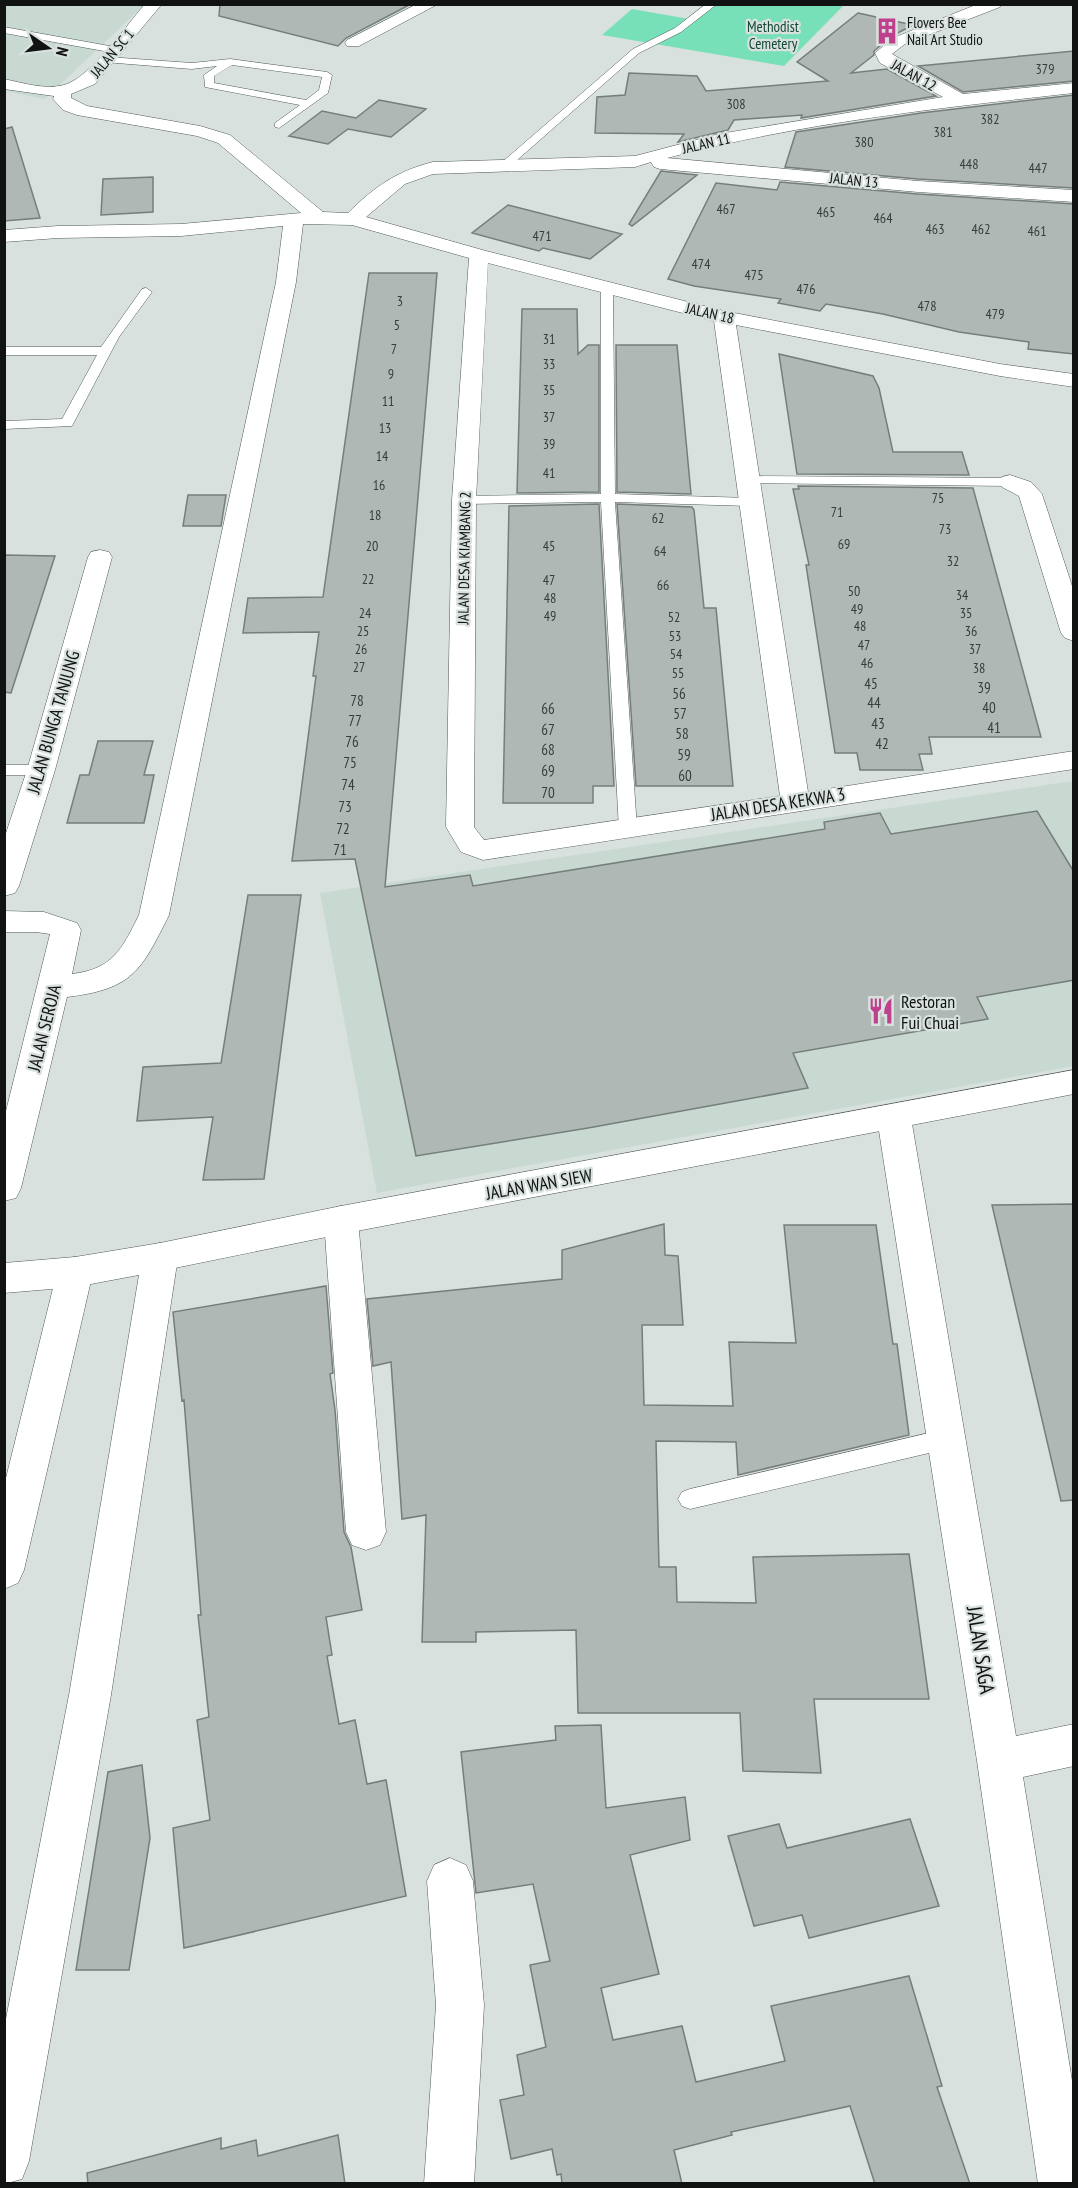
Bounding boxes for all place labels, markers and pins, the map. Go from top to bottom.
place label: Flovers Bee Nail Art Studio [907,13,983,49]
building icon: Flovers Bee Nail Art Studio [872,16,902,46]
place label: Restoran Fui Chuai [901,990,959,1034]
restaurant icon: Restoran Fui Chuai [866,996,896,1026]

